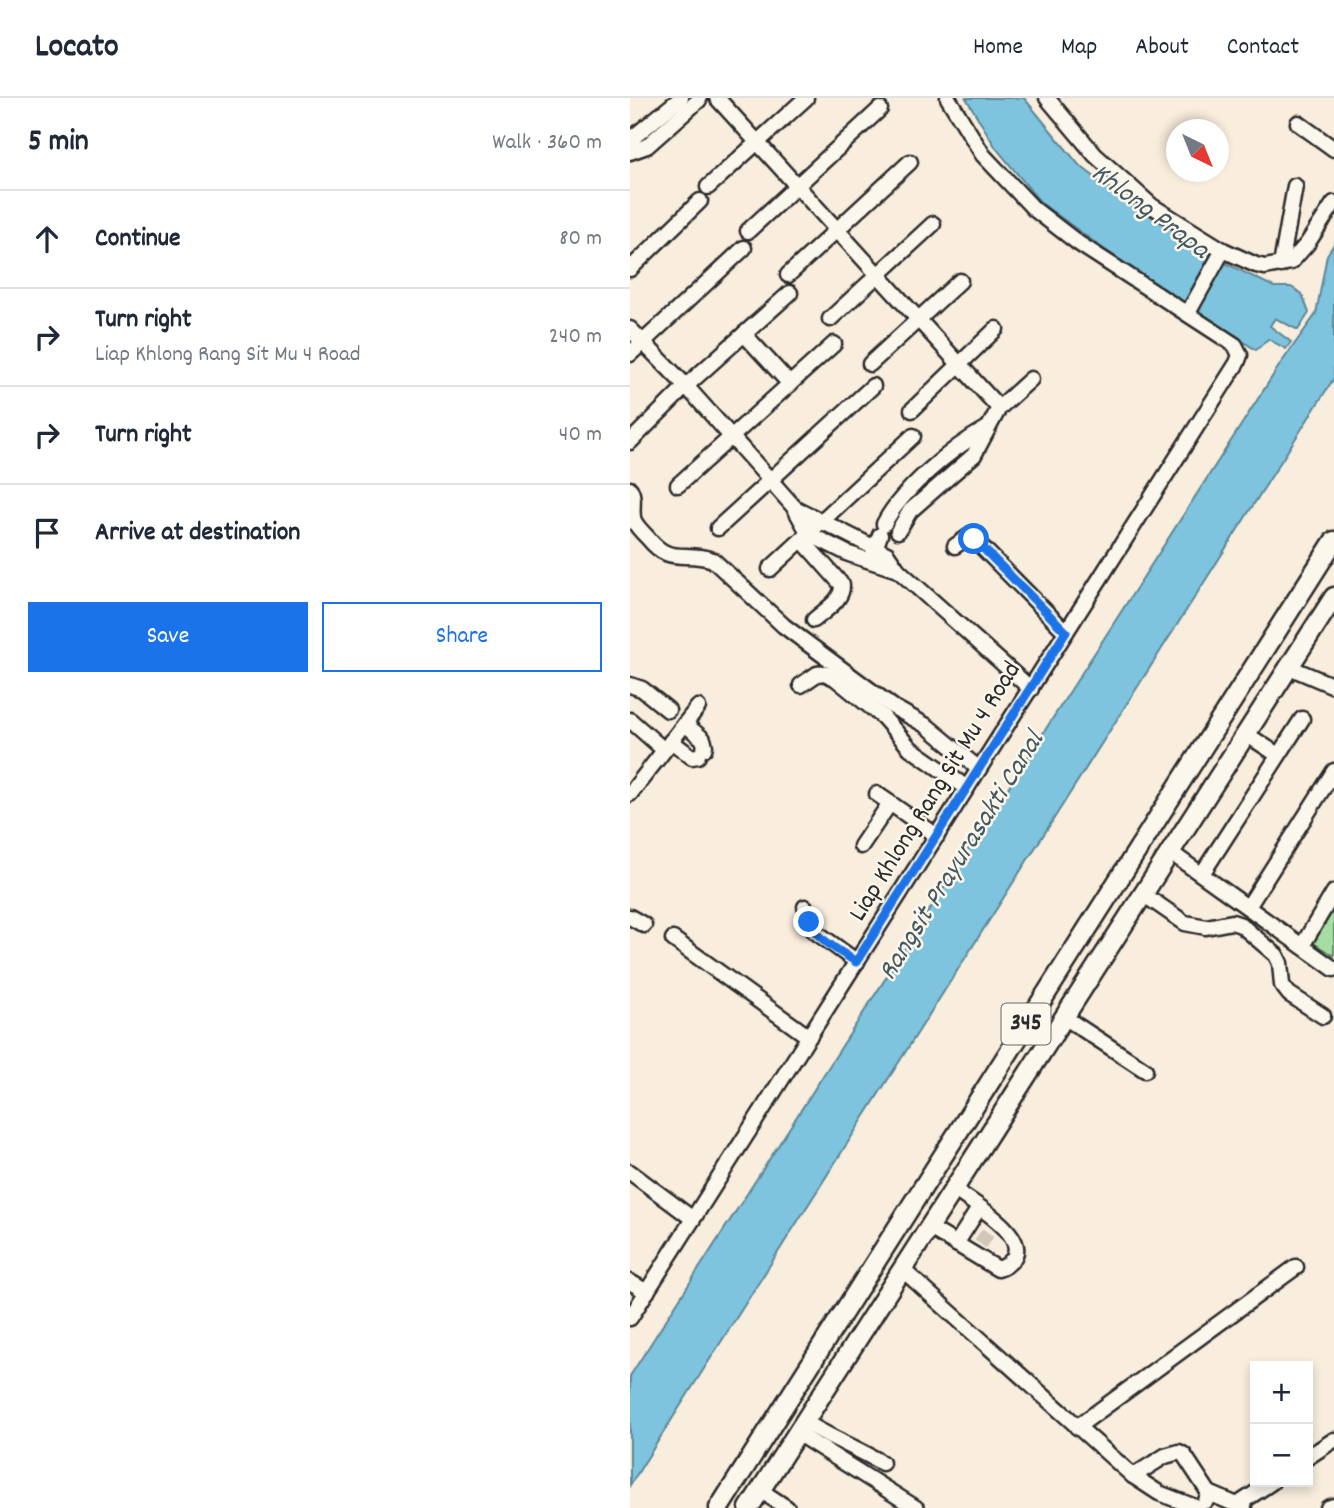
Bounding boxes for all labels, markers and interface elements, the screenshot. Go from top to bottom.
text: Locato [35,25,119,72]
text: Home [973,31,1023,65]
text: Map [1061,31,1097,65]
text: About [1135,31,1189,65]
text: Contact [1227,31,1299,65]
north arrow [1166,119,1229,182]
text: 5 min [28,122,89,165]
text: Walk · 360 m [492,127,602,160]
water label: Khlong Prapa [1082,155,1218,272]
icon: ahead [28,220,66,258]
text: Continue [95,221,180,258]
text: 80 m [559,223,602,256]
text: Turn right [95,302,192,339]
icon: right [28,318,66,356]
text: 240 m [549,321,602,354]
text: Liap Khlong Rang Sit Mu 4 Road [95,339,361,372]
icon: right [28,416,66,454]
text: Turn right [95,417,192,454]
text: 40 m [559,419,602,452]
icon: arrive [28,514,66,552]
text: Arrive at destination [95,515,300,552]
route start [958,523,989,554]
button: Save [28,602,308,672]
button: Share [322,602,602,672]
street label: Liap Khlong Rang Sit Mu 4 Road [841,655,1031,929]
water label: Rangsit Prayurasakti Canal [870,723,1057,989]
route end [793,906,824,937]
road number: 345 [1002,1004,1050,1044]
map controls [1250,1361,1313,1487]
button: + [1250,1361,1313,1424]
button: − [1250,1424,1313,1487]

